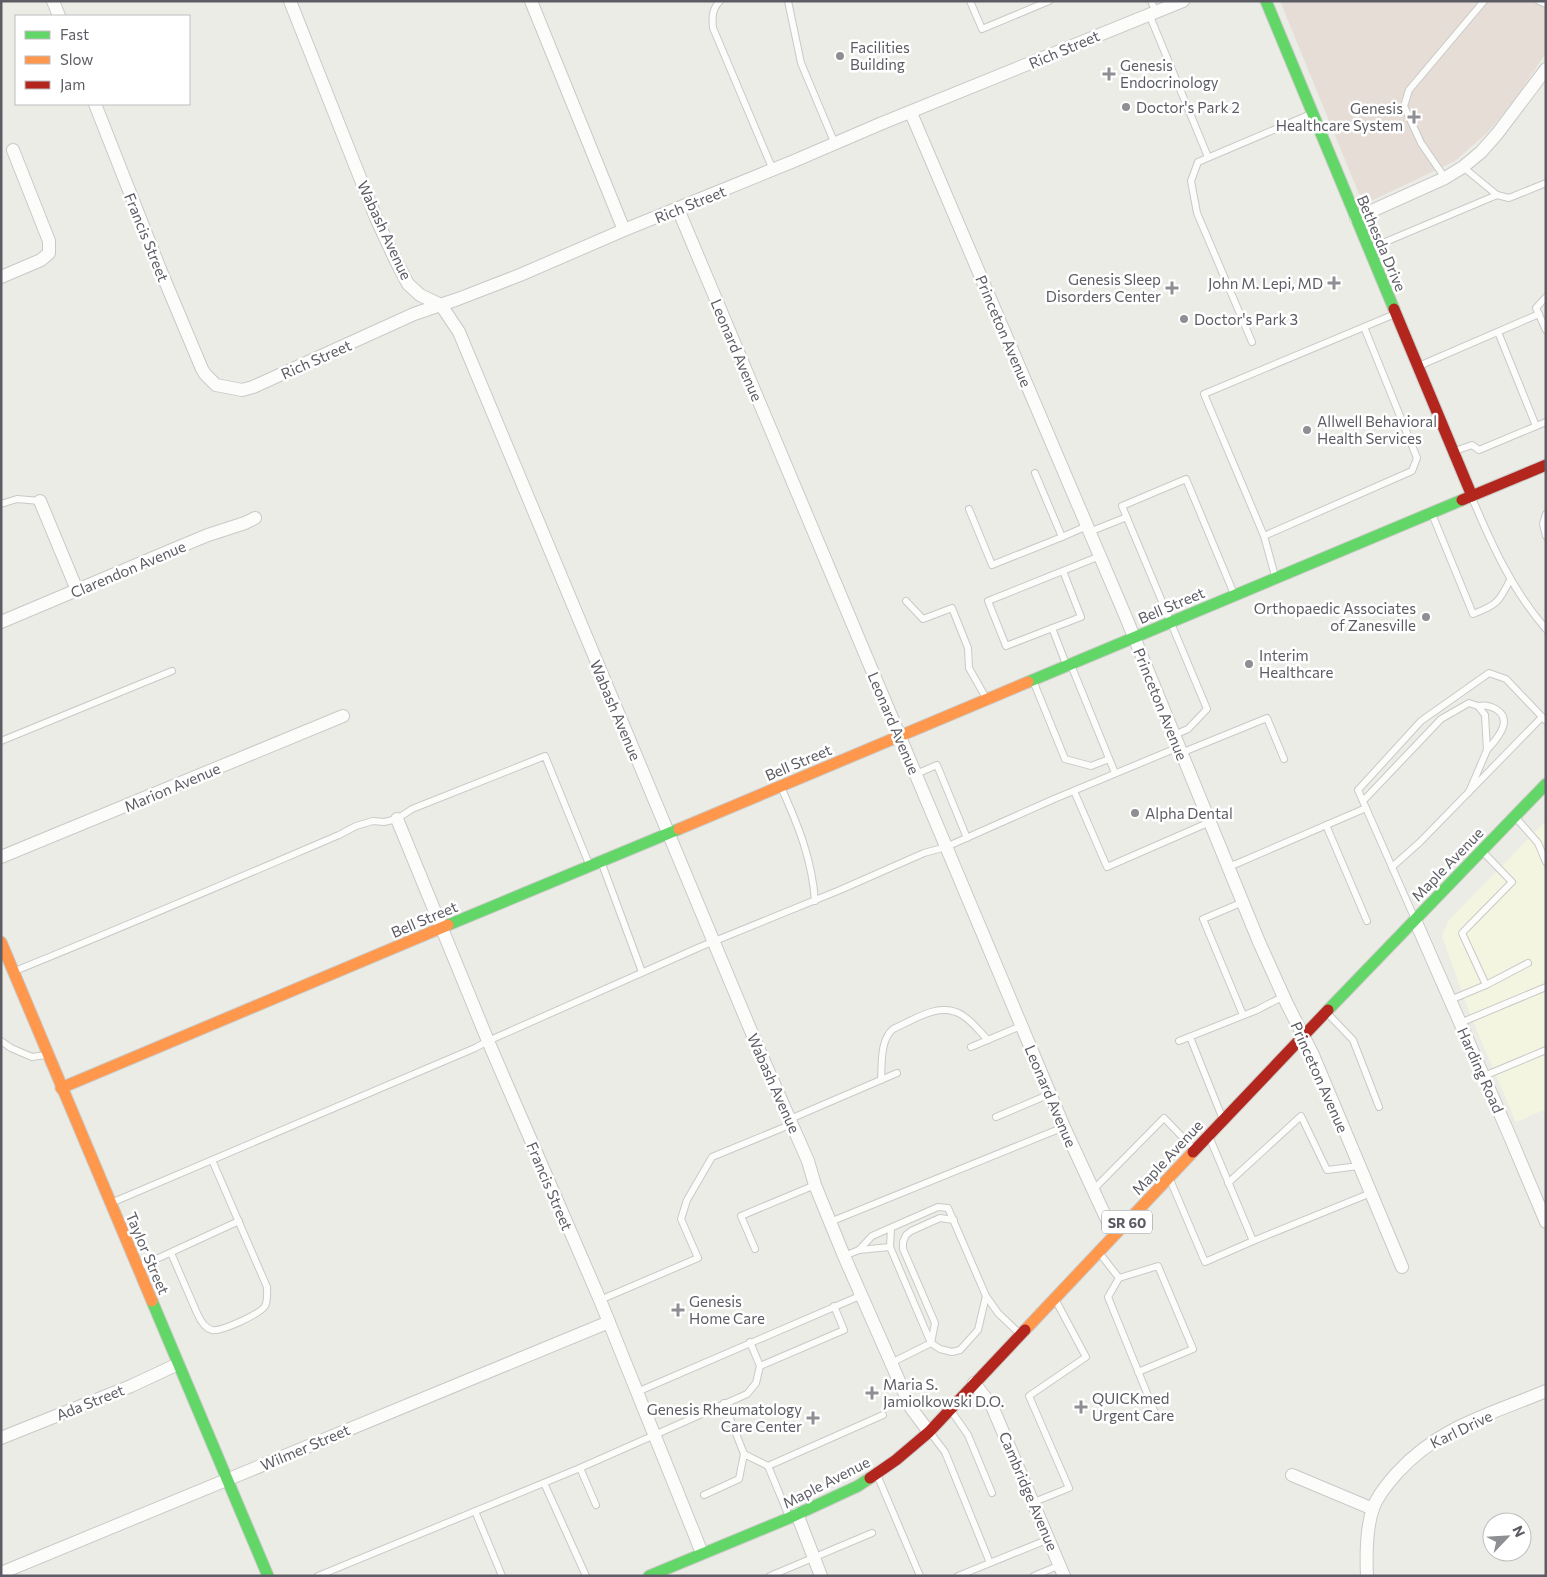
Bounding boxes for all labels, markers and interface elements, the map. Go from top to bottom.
legend [15,15,190,105]
text: Fast [60,25,89,43]
street label: Rich Street [1026,26,1102,72]
place label: Facilities Building [850,38,910,73]
text: Slow [60,50,93,68]
marker: Facilities Building [834,50,846,62]
place label: Genesis Endocrinology [1120,56,1219,91]
marker: Genesis Endocrinology [1102,67,1116,81]
text: Jam [60,75,85,93]
place label: Doctor's Park 2 [1136,98,1240,116]
place label: Genesis Healthcare System [1276,99,1403,134]
marker: Doctor's Park 2 [1120,101,1132,113]
marker: Genesis Healthcare System [1407,110,1421,124]
street label: Wabash Avenue [354,178,416,283]
street label: Rich Street [652,182,728,226]
street label: Francis Street [121,190,173,284]
street label: Bethesda Drive [1354,192,1410,294]
place label: Genesis Sleep Disorders Center [1046,270,1161,305]
street label: Princeton Avenue [972,272,1036,390]
place label: John M. Lepi, MD [1208,274,1323,292]
marker: John M. Lepi, MD [1327,276,1341,290]
marker: Genesis Sleep Disorders Center [1165,281,1179,295]
street label: Leonard Avenue [707,296,767,404]
place label: Doctor's Park 3 [1194,310,1298,328]
marker: Doctor's Park 3 [1178,313,1190,325]
street label: Rich Street [278,335,354,383]
place label: Allwell Behavioral Health Services [1317,412,1437,447]
marker: Allwell Behavioral Health Services [1301,424,1313,436]
street label: Clarendon Avenue [68,537,188,601]
street label: Bell Street [1135,583,1207,627]
place label: Orthopaedic Associates of Zanesville [1254,599,1416,634]
marker: Orthopaedic Associates of Zanesville [1420,611,1432,623]
street label: Princeton Avenue [1130,645,1192,763]
place label: Interim Healthcare [1259,646,1334,681]
street label: Wabash Avenue [587,657,645,763]
marker: Interim Healthcare [1243,658,1255,670]
street label: Leonard Avenue [864,669,924,777]
street label: Bell Street [762,740,834,784]
street label: Marion Avenue [121,759,223,815]
place label: Alpha Dental [1145,804,1233,822]
marker: Alpha Dental [1129,807,1141,819]
street label: Maple Avenue [1407,823,1487,905]
street label: Bell Street [388,897,460,941]
street label: Princeton Avenue [1287,1019,1353,1135]
street label: Harding Road [1454,1024,1508,1116]
street label: Wabash Avenue [744,1030,804,1136]
street label: Leonard Avenue [1021,1042,1081,1150]
street label: Maple Avenue [1128,1116,1206,1198]
street label: Francis Street [523,1139,577,1233]
street label: Taylor Street [123,1209,173,1297]
road number: SR 60 [1102,1210,1152,1234]
place label: Genesis Home Care [689,1292,765,1327]
marker: Genesis Home Care [671,1303,685,1317]
place label: Maria S. Jamiolkowski D.O. [883,1375,1004,1410]
street label: Ada Street [53,1380,127,1424]
marker: Maria S. Jamiolkowski D.O. [865,1386,879,1400]
place label: QUICKmed Urgent Care [1092,1389,1174,1424]
place label: Genesis Rheumatology Care Center [647,1400,802,1435]
marker: QUICKmed Urgent Care [1074,1400,1088,1414]
street label: Karl Drive [1427,1406,1495,1452]
marker: Genesis Rheumatology Care Center [806,1411,820,1425]
street label: Wilmer Street [258,1420,352,1474]
street label: Cambridge Avenue [996,1429,1062,1553]
street label: Maple Avenue [779,1452,873,1512]
north arrow [1482,1512,1532,1562]
text: N [1509,1523,1529,1540]

